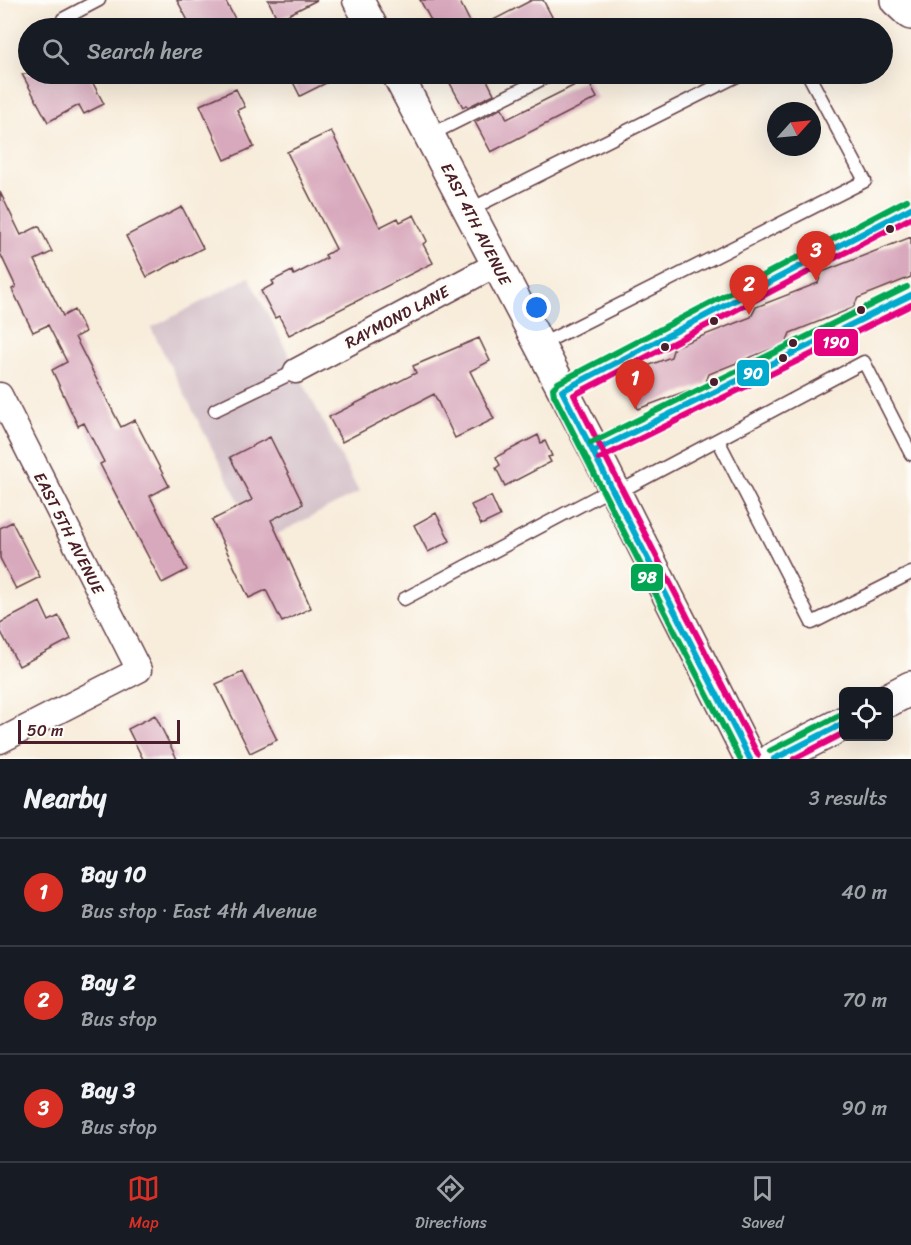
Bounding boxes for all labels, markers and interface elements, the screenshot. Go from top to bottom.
search box [18,18,893,84]
text: Search here [87,32,203,71]
icon: search [39,35,72,68]
north arrow [767,102,821,156]
street label: EAST 4TH AVENUE [433,157,520,292]
unlabelled marker [884,223,896,235]
pin: 3 [796,232,836,281]
pin: 2 [730,266,768,315]
street label: RAYMOND LANE [339,277,456,357]
your location [522,293,551,322]
unlabelled marker [855,304,867,316]
unlabelled marker [708,315,720,327]
line badge: 190 [813,328,859,357]
text: 190 [823,328,849,357]
unlabelled marker [787,337,799,349]
unlabelled marker [659,341,671,353]
unlabelled marker [777,352,789,364]
line badge: 90 [736,359,770,387]
text: 90 [743,359,763,388]
pin: 1 [616,360,654,409]
unlabelled marker [708,376,720,388]
street label: EAST 5TH AVENUE [26,467,113,600]
line badge: 98 [630,563,664,592]
text: 98 [637,563,657,592]
map controls [839,687,893,741]
button: locate [839,687,893,741]
text: 50 m [27,716,63,745]
scale bar [18,717,180,744]
text: Nearby [24,775,106,821]
text: 3 results [809,781,887,816]
text: Bay 10 [81,855,146,894]
text: 1 [39,875,48,910]
text: 40 m [841,875,887,910]
text: Bus stop · East 4th Avenue [81,894,317,929]
text: Bay 2 [81,963,136,1002]
text: 2 [38,983,49,1018]
text: 70 m [842,983,887,1018]
text: Bus stop [81,1002,157,1037]
text: Bay 3 [81,1071,135,1110]
text: 3 [38,1091,49,1126]
text: 90 m [842,1091,887,1126]
text: Bus stop [81,1110,157,1145]
tab: Map [127,1172,160,1237]
tab: Directions [415,1172,487,1237]
tab: Saved [741,1172,784,1237]

